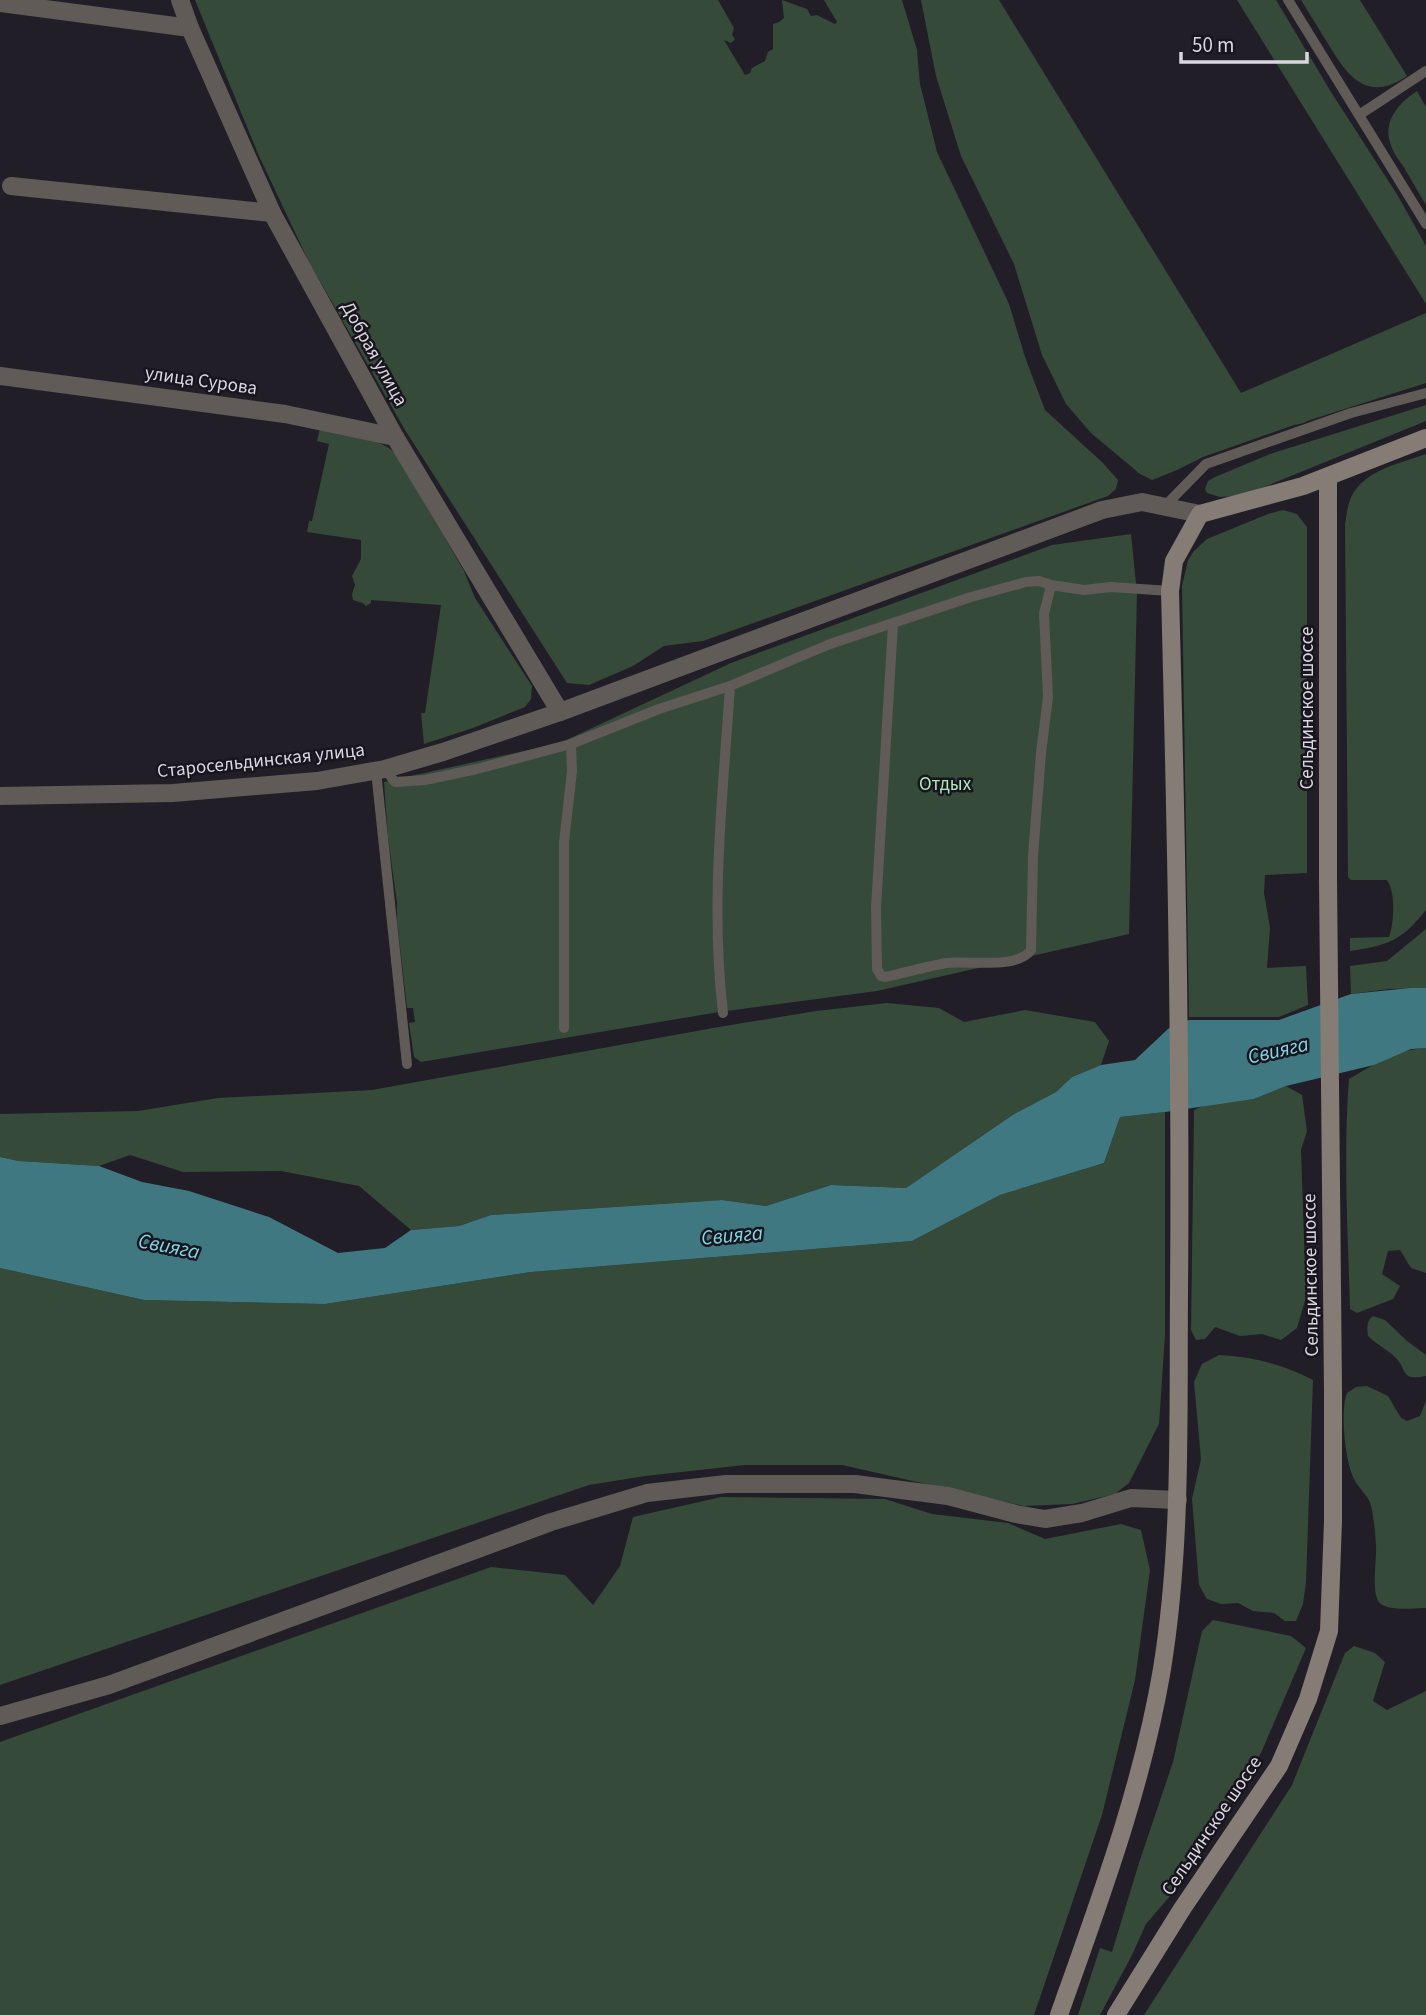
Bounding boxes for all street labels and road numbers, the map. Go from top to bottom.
street label: Добрая улица [334,297,414,411]
street label: улица Сурова [143,360,259,402]
street label: Сельдинское шоссе [1294,627,1321,789]
street label: Старосельдинская улица [156,737,366,785]
street label: Сельдинское шоссе [1296,1193,1326,1357]
street label: Сельдинское шоссе [1155,1751,1269,1901]

